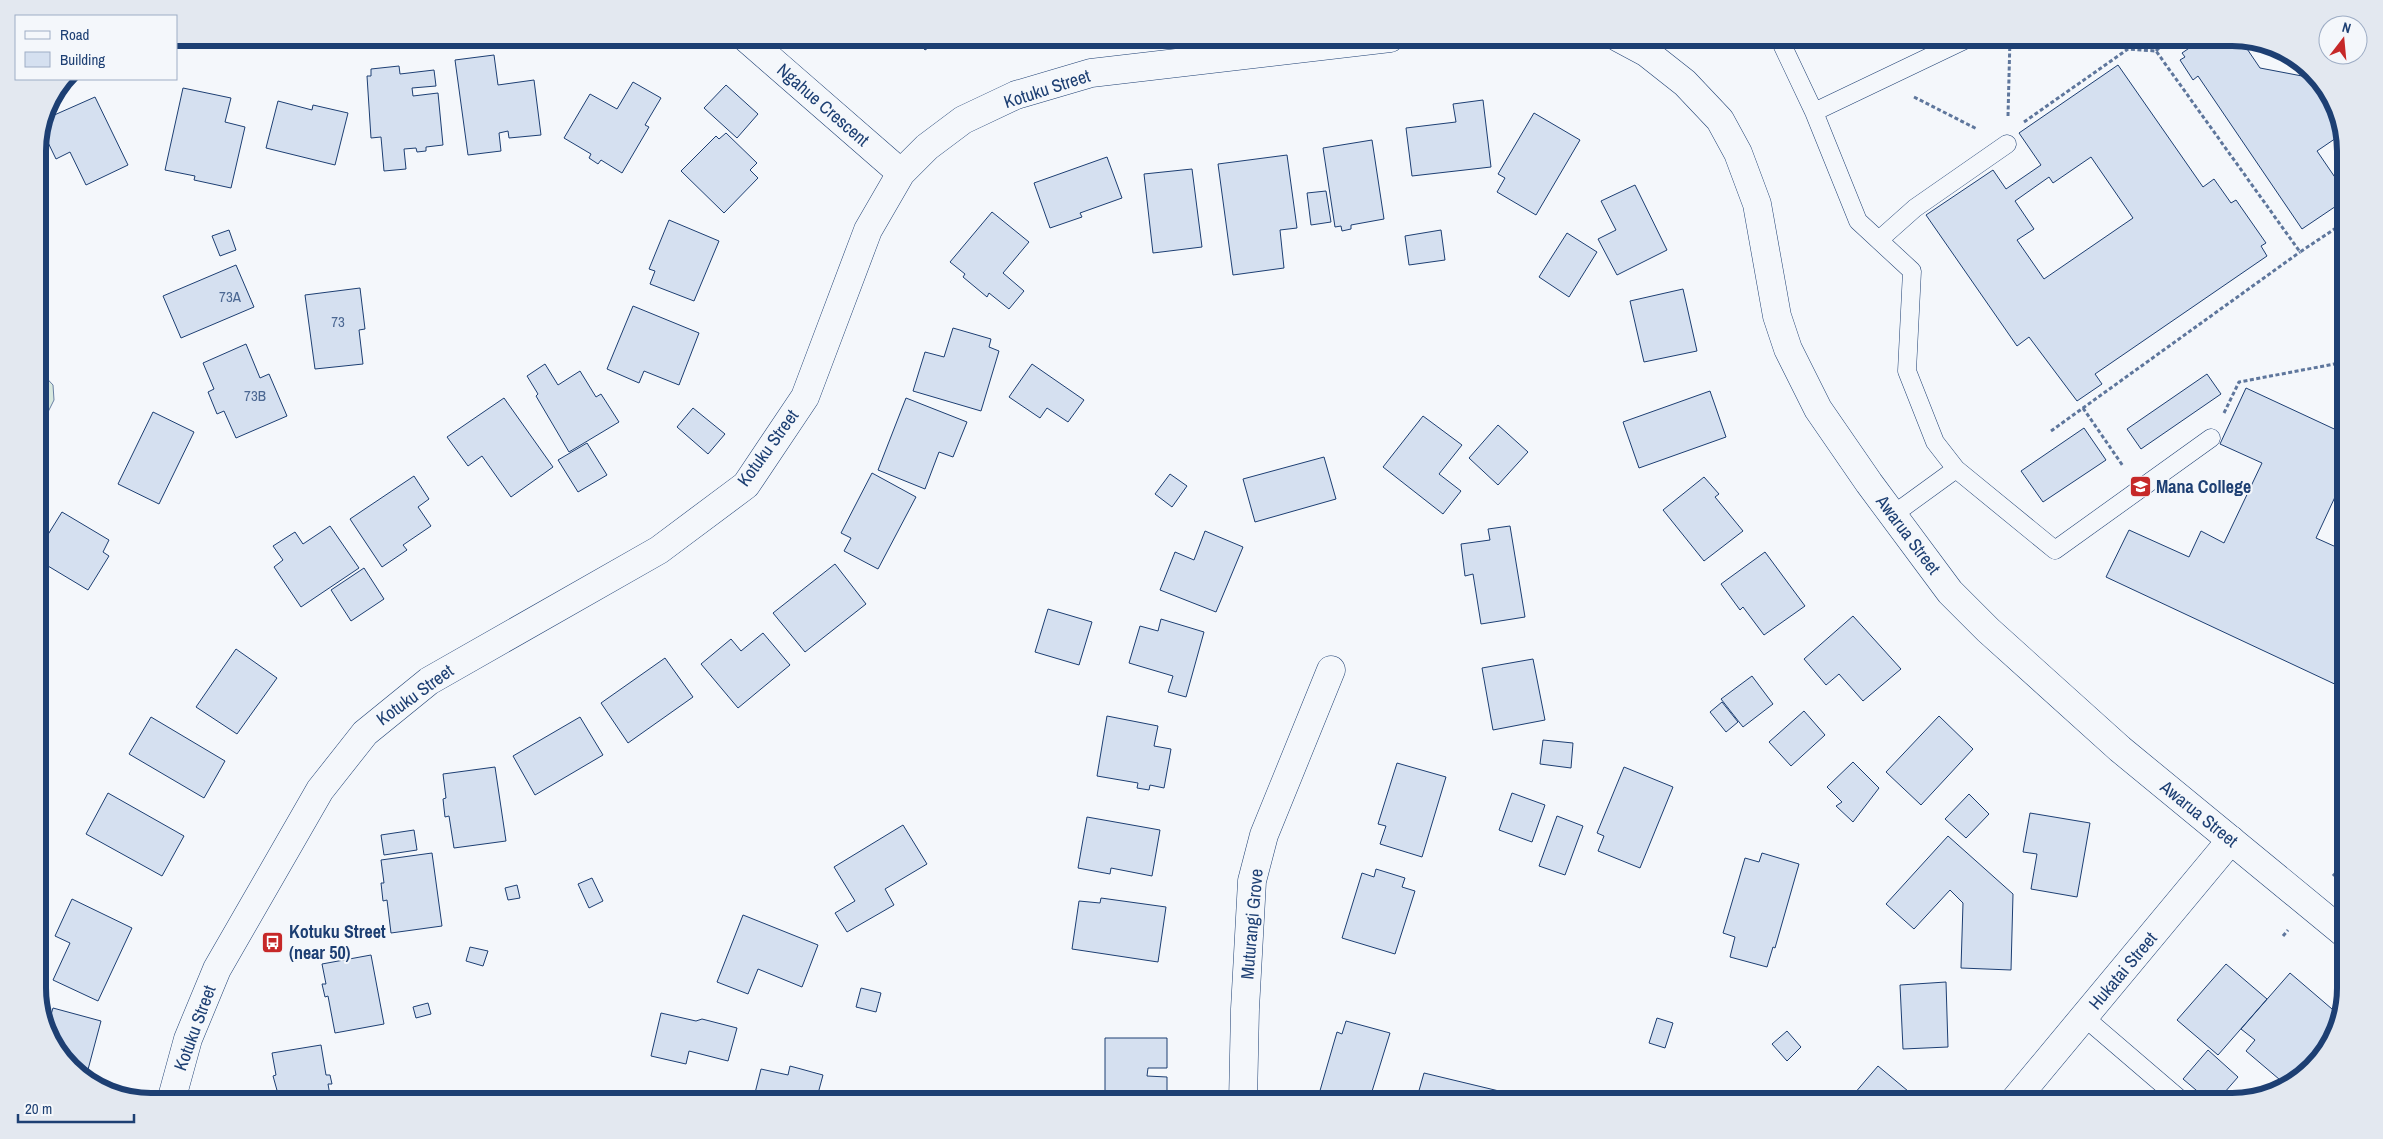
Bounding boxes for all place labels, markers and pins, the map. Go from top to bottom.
place label: Mana College [2156,474,2251,499]
school or university icon: Mana College [2128,475,2152,499]
place label: Kotuku Street (near 50) [289,919,386,965]
bus stop icon: Kotuku Street (near 50) [261,930,285,954]

